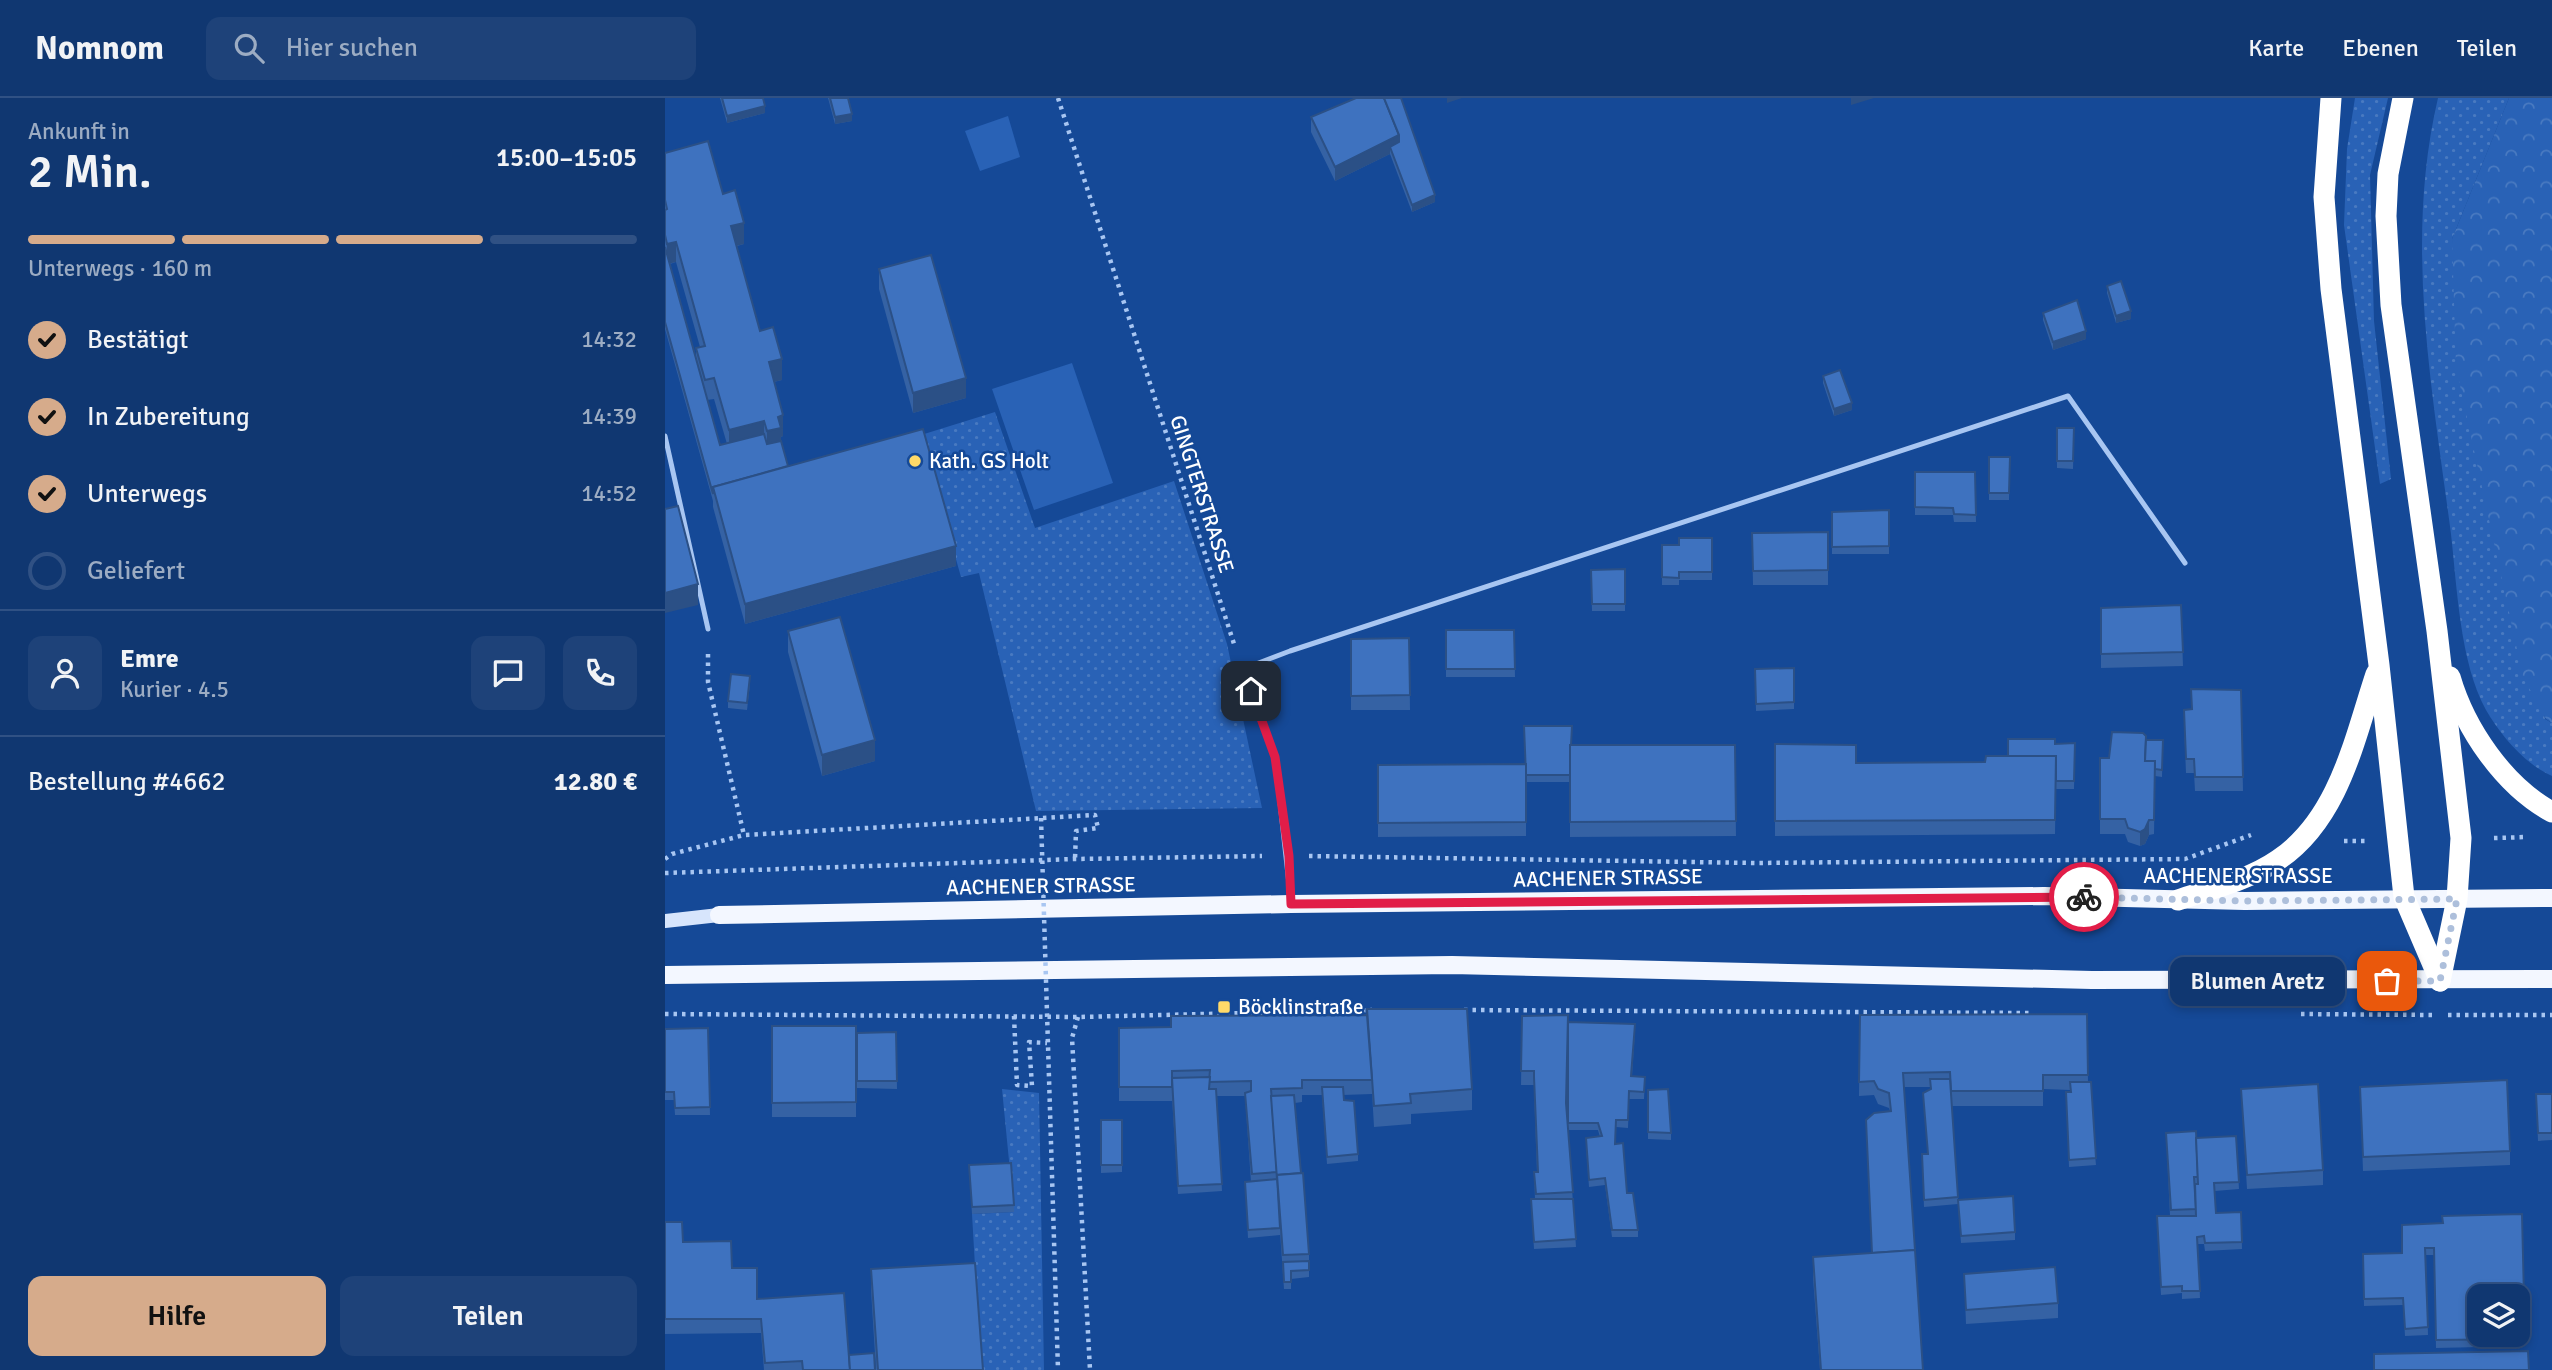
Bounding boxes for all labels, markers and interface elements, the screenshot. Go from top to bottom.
search box [206,17,696,80]
text: Nomnom [35,28,164,69]
icon: search [230,29,268,67]
text: Hier suchen [286,32,418,64]
text: Karte [2248,33,2304,63]
text: Ebenen [2342,33,2419,63]
text: Teilen [2457,33,2517,63]
text: Ankunft in [28,117,130,146]
text: 15:00–15:05 [496,142,637,174]
text: 2 Min. [28,144,152,200]
text: Unterwegs · 160 m [28,254,212,283]
icon: check [28,321,66,359]
text: Bestätigt [87,324,188,356]
text: 14:32 [581,325,637,354]
icon: check [28,398,66,436]
text: In Zubereitung [87,401,250,433]
text: 14:39 [581,402,637,431]
street label: GINGTERSTRASSE [1164,412,1240,576]
place label: Kath. GS Holt [929,448,1049,474]
marker: Kath. GS Holt [907,453,923,469]
icon: check [28,475,66,513]
text: Unterwegs [87,478,207,510]
text: 14:52 [581,479,637,508]
text: Geliefert [87,555,185,587]
button: person [28,636,102,710]
button: chat [471,636,545,710]
button: phone [563,636,637,710]
text: Emre [120,643,179,675]
pin [1221,661,1281,721]
icon: home [1232,672,1270,710]
text: Kurier · 4.5 [120,675,229,704]
text: Bestellung #4662 [28,766,225,798]
text: 12.80 € [554,766,637,798]
courier [2049,862,2119,932]
street label: AACHENER STRASSE [1513,863,1703,893]
street label: AACHENER STRASSE [2143,863,2333,889]
street label: AACHENER STRASSE [946,871,1136,901]
icon: bike [2065,878,2103,916]
pin [2357,951,2417,1011]
callout: Blumen Aretz [2170,956,2345,1006]
icon: bag [2368,962,2406,1000]
text: Blumen Aretz [2190,967,2325,996]
place label: Böcklinstraße [1238,994,1363,1020]
marker: Böcklinstraße [1216,999,1232,1015]
button: Hilfe [28,1276,326,1356]
button: Teilen [340,1276,637,1356]
map controls [2467,1284,2530,1347]
button: layers [2467,1284,2530,1347]

